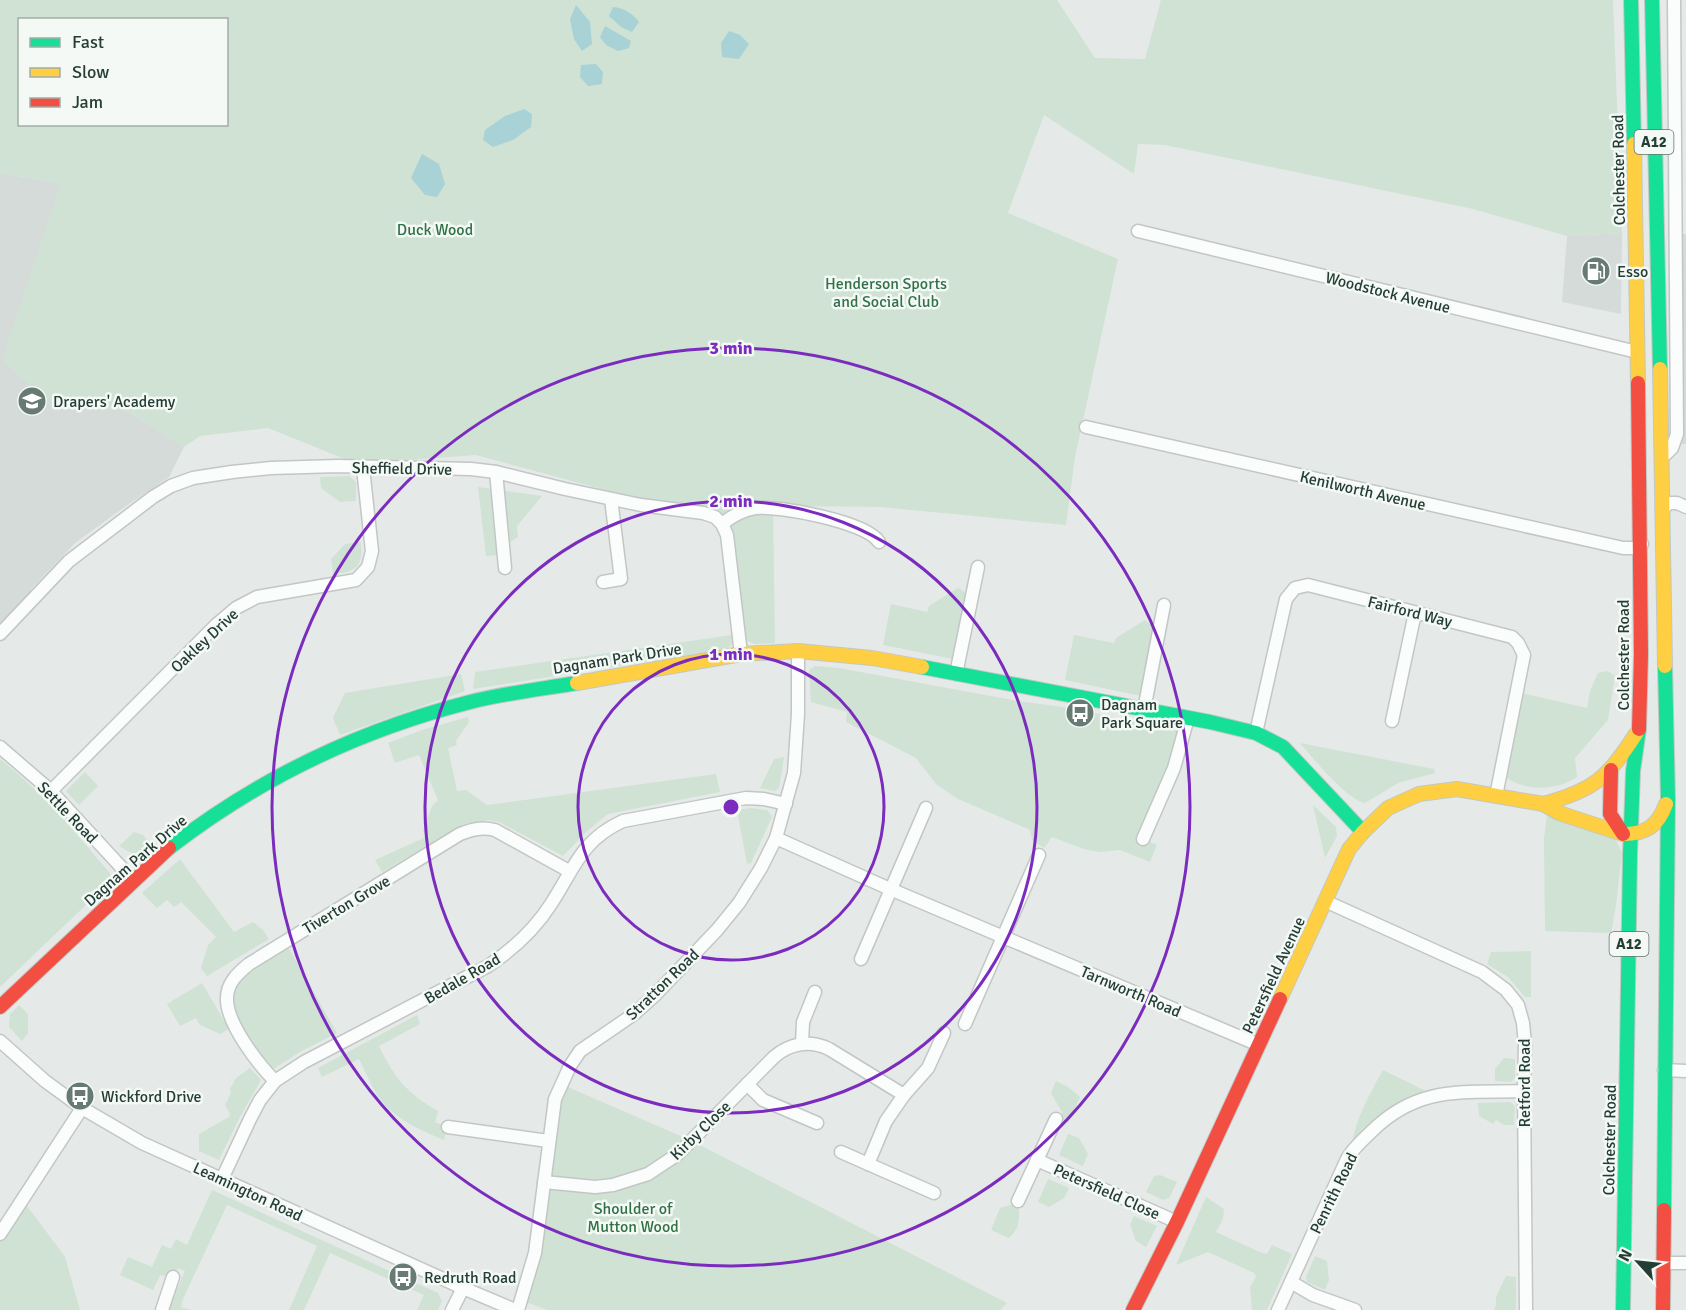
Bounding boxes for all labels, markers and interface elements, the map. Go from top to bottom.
legend [18,18,228,126]
text: Fast [72,31,104,53]
text: Slow [72,61,109,83]
text: Jam [72,91,103,113]
street label: Colchester Road [1608,114,1630,226]
road number: A12 [1634,130,1674,154]
park label: Duck Wood [397,220,473,240]
fuel station icon: Esso [1580,255,1612,287]
place label: Esso [1617,262,1648,282]
street label: Woodstock Avenue [1323,268,1452,318]
park label: Henderson Sports and Social Club [825,274,947,312]
text: 3 min [709,337,753,359]
school or university icon: Drapers' Academy [16,385,48,417]
place label: Drapers' Academy [53,392,176,412]
street label: Sheffield Drive [352,458,452,480]
street label: Kenilworth Avenue [1298,467,1428,515]
text: 2 min [709,490,753,512]
street label: Fairford Way [1365,592,1455,632]
street label: Colchester Road [1614,600,1634,710]
street label: Oakley Drive [167,604,243,677]
street label: Dagnam Park Drive [551,639,683,679]
text: 1 min [709,643,753,665]
place label: Dagnam Park Square [1101,695,1183,733]
bus stop icon: Dagnam Park Square [1064,697,1096,729]
street label: Settle Road [33,778,102,848]
centre of rings [721,797,741,817]
street label: Dagnam Park Drive [80,811,191,911]
street label: Tiverton Grove [299,871,394,939]
street label: Petersfield Avenue [1238,914,1310,1037]
road number: A12 [1610,932,1648,956]
street label: Stratton Road [622,945,703,1025]
street label: Bedale Road [421,949,504,1009]
street label: Tarnworth Road [1077,962,1184,1022]
street label: Retford Road [1515,1039,1535,1127]
bus stop icon: Wickford Drive [64,1080,96,1112]
street label: Colchester Road [1599,1084,1621,1196]
place label: Wickford Drive [101,1087,202,1107]
street label: Kirby Close [666,1097,735,1165]
street label: Penrith Road [1306,1150,1362,1237]
street label: Leamington Road [190,1158,306,1226]
street label: Petersfield Close [1050,1160,1163,1224]
park label: Shoulder of Mutton Wood [587,1199,679,1237]
north arrow [1608,1232,1668,1292]
text: N [1614,1246,1637,1265]
bus stop icon: Redruth Road [387,1261,419,1293]
place label: Redruth Road [424,1268,517,1288]

